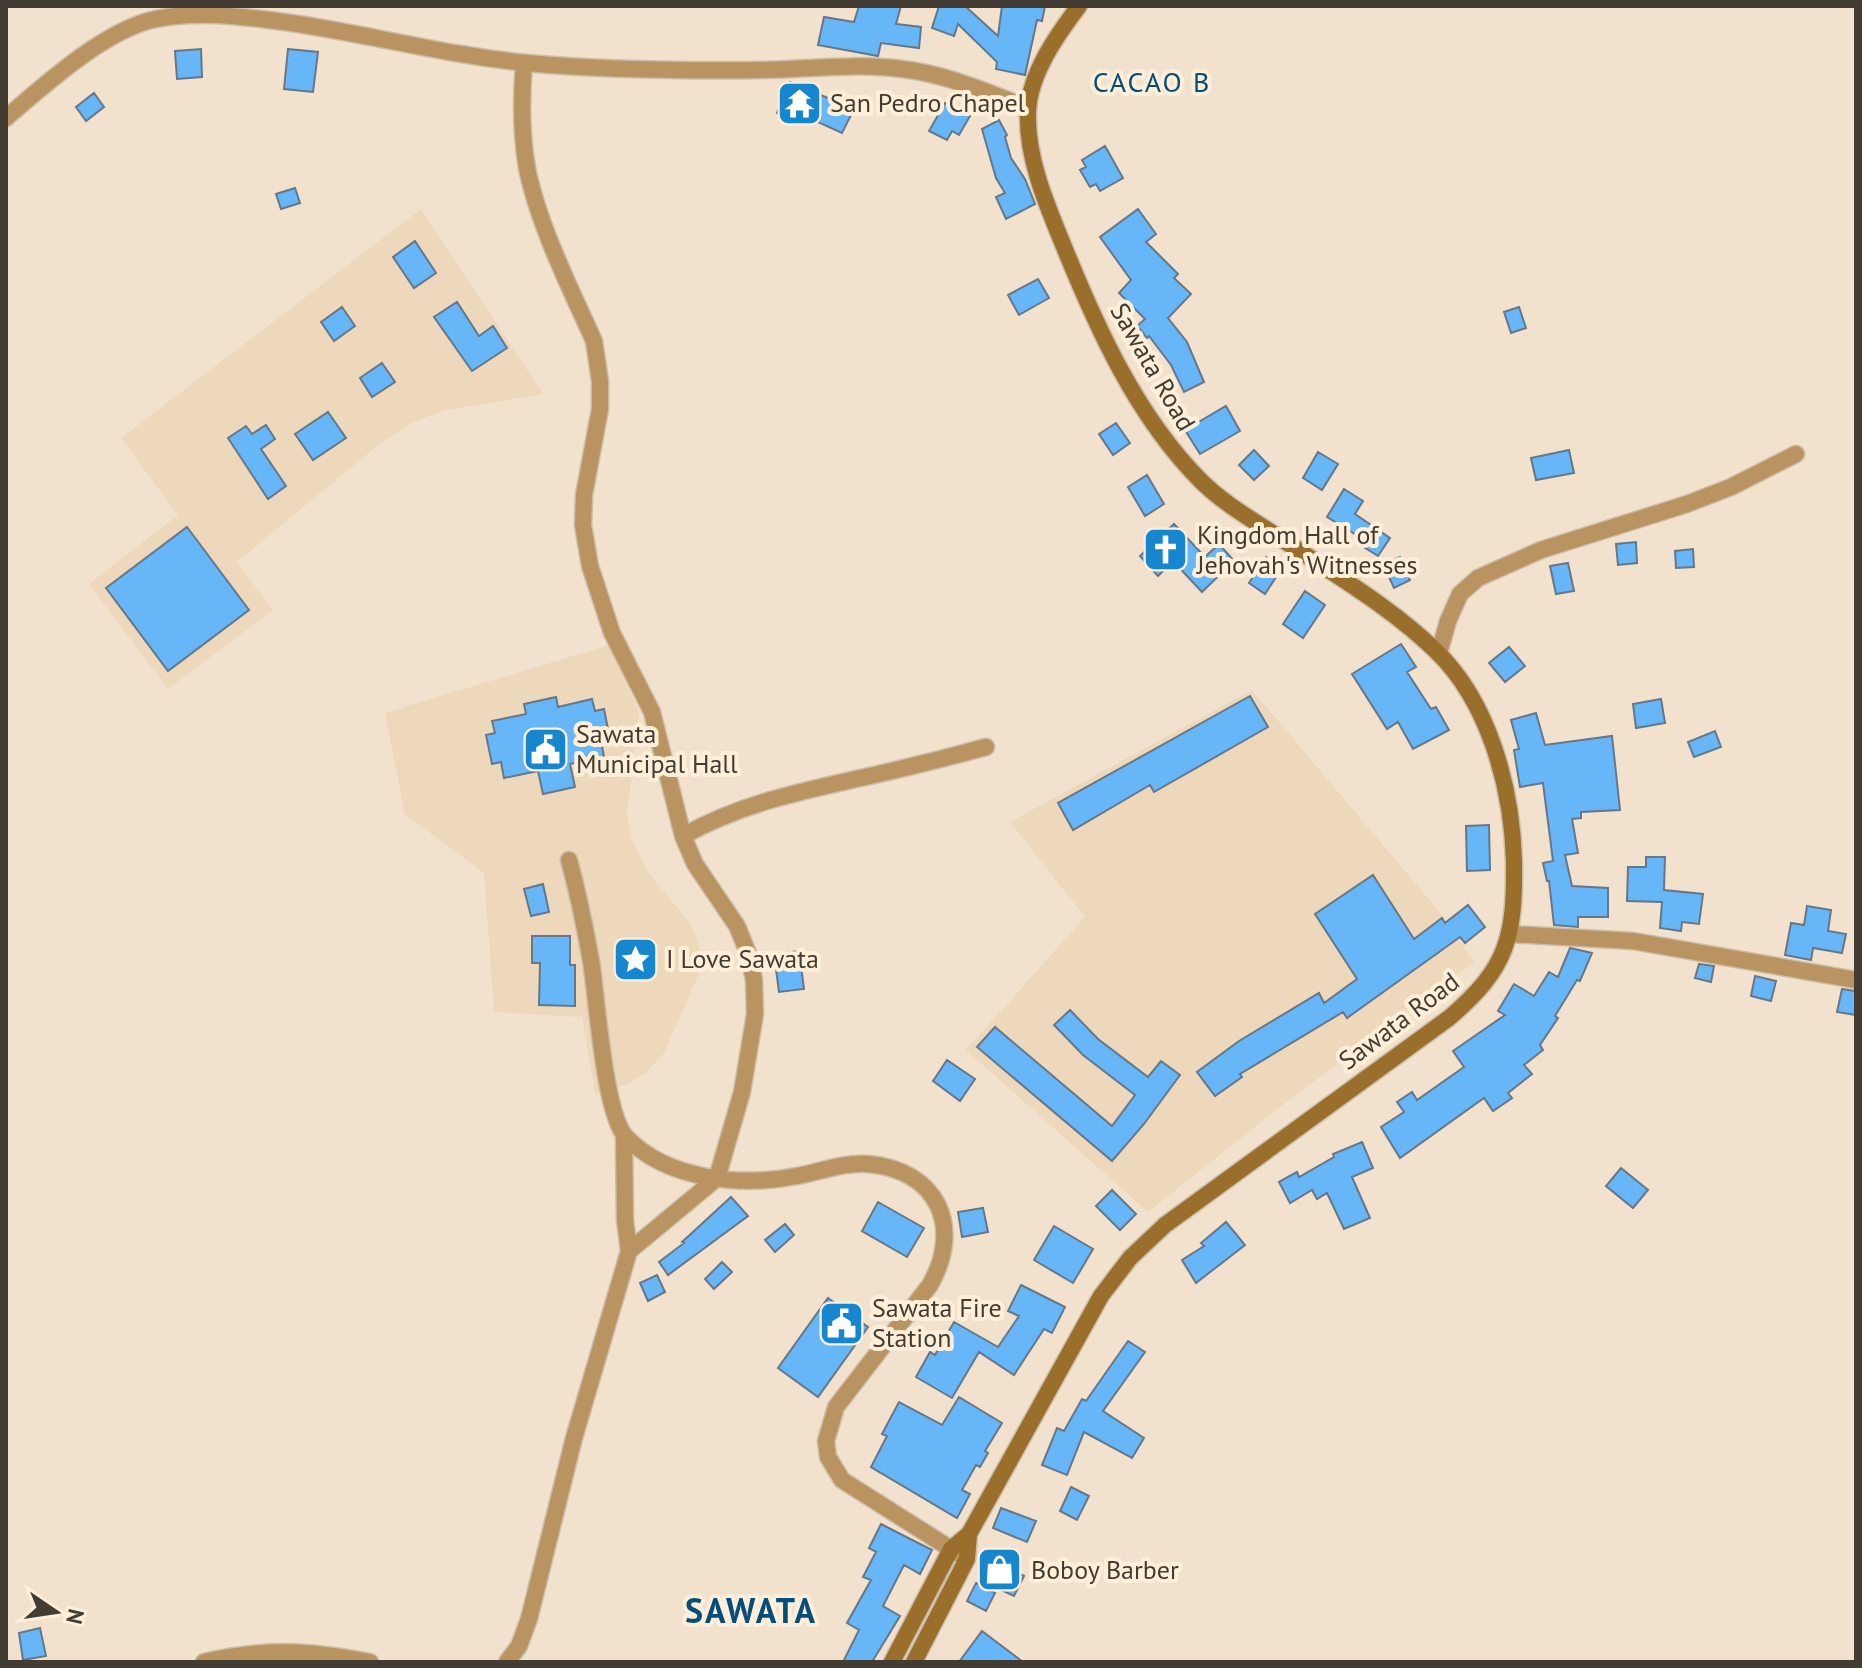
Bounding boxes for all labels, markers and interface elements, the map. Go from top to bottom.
district label: CACAO B [1093,63,1211,100]
temple icon: San Pedro Chapel [775,79,823,127]
place label: San Pedro Chapel [830,86,1026,119]
street label: Sawata Road [1104,297,1203,437]
place label: Kingdom Hall of Jehovah's Witnesses [1196,518,1418,581]
church icon: Kingdom Hall of Jehovah's Witnesses [1142,526,1190,574]
place label: Sawata Municipal Hall [576,717,738,780]
public building icon: Sawata Municipal Hall [521,725,569,773]
place icon: I Love Sawata [611,935,659,983]
place label: I Love Sawata [666,942,819,975]
street label: Sawata Road [1332,965,1465,1077]
place label: Sawata Fire Station [872,1291,1002,1354]
public building icon: Sawata Fire Station [817,1299,865,1347]
shop icon: Boboy Barber [976,1546,1024,1594]
place label: Boboy Barber [1031,1553,1179,1586]
north arrow [16,1572,96,1652]
district label: SAWATA [685,1588,817,1632]
text: N [60,1606,91,1627]

